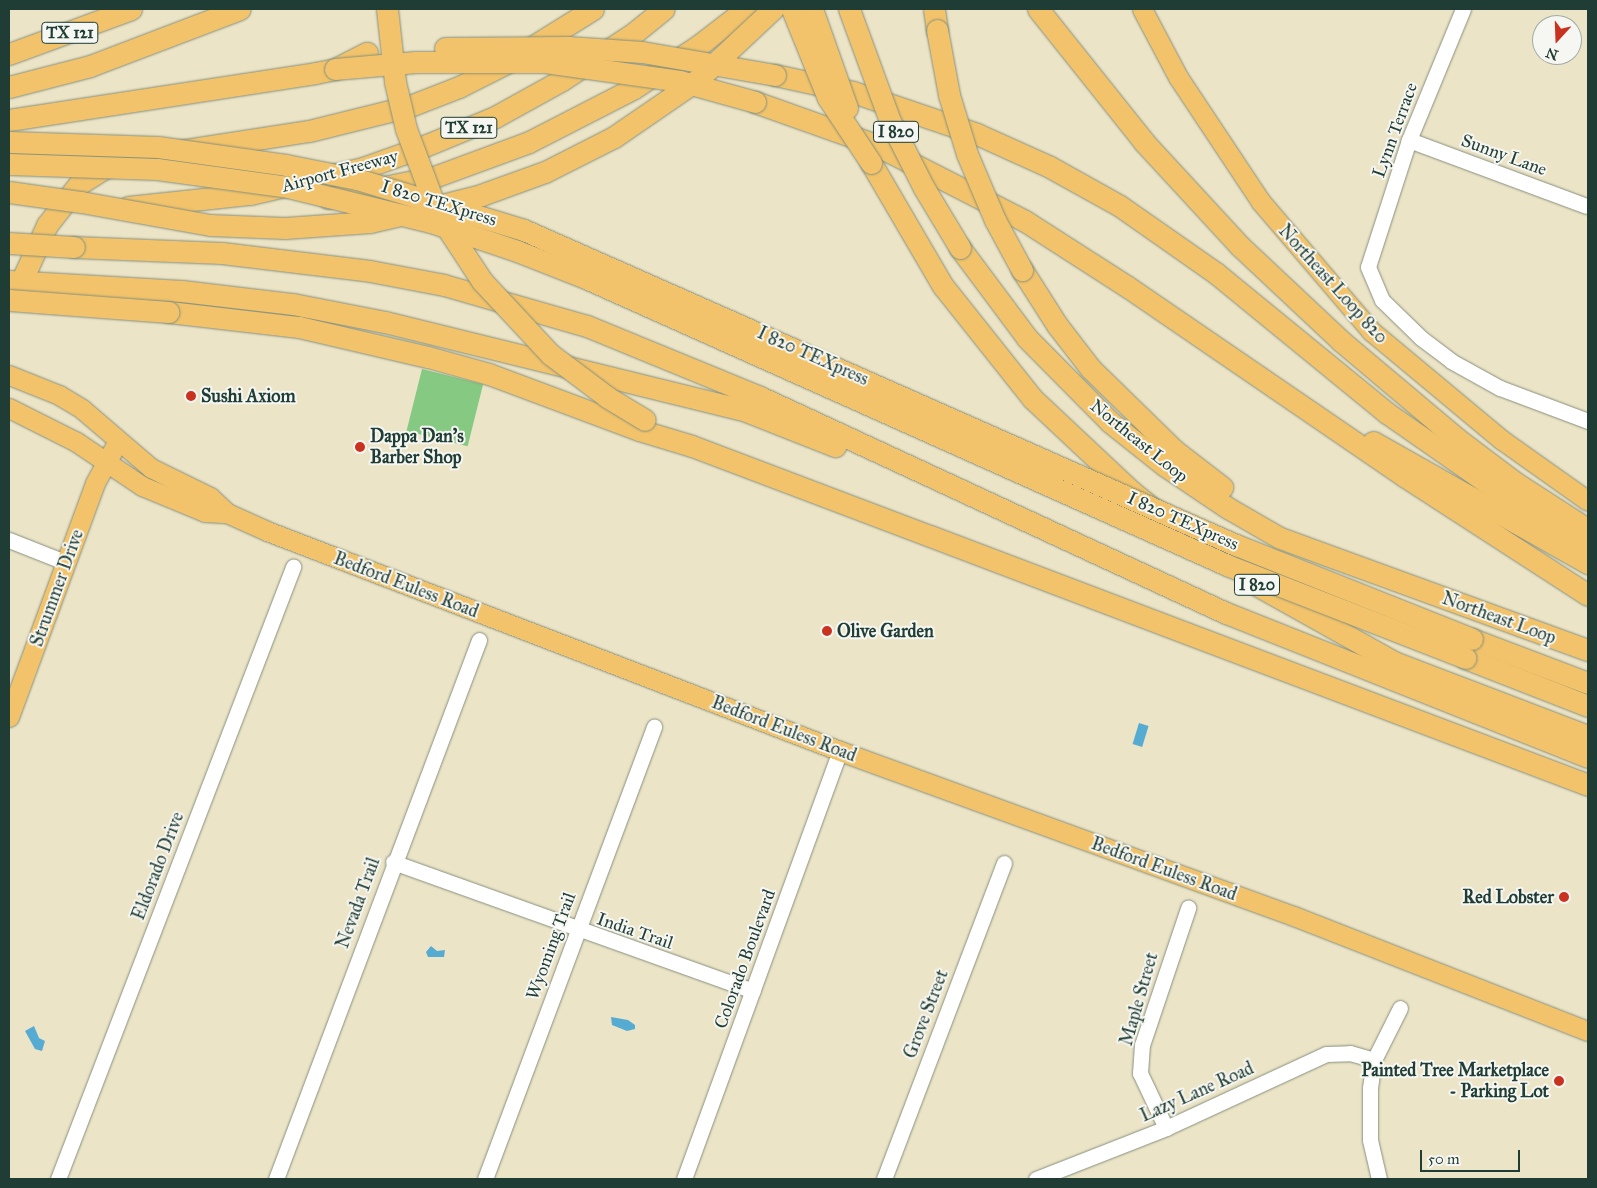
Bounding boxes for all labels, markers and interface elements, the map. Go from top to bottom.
north arrow [1532,15,1582,65]
road number: TX 121 [41,19,99,46]
text: N [1544,44,1561,64]
street label: Lynn Terrace [1368,80,1422,180]
road number: TX 121 [440,115,498,142]
road number: I 820 [872,118,920,146]
street label: Sunny Lane [1458,130,1550,180]
street label: Airport Freeway [280,145,400,197]
street label: I 820 TEXpress [379,175,499,231]
street label: Northeast Loop 820 [1274,220,1392,348]
street label: I 820 TEXpress [754,322,872,390]
place label: Sushi Axiom [201,385,296,407]
marker: Sushi Axiom [185,390,197,402]
street label: Northeast Loop [1086,395,1192,487]
place label: Dappa Dan’s Barber Shop [370,426,464,468]
marker: Dappa Dan’s Barber Shop [354,441,366,453]
street label: I 820 TEXpress [1124,487,1242,555]
street label: Strummer Drive [26,526,88,650]
street label: Bedford Euless Road [331,547,481,623]
road number: I 820 [1233,572,1281,598]
street label: Northeast Loop [1439,587,1559,649]
place label: Olive Garden [837,620,934,642]
marker: Olive Garden [821,625,833,637]
street label: Bedford Euless Road [709,691,859,767]
street label: Eldorado Drive [127,809,189,923]
street label: Bedford Euless Road [1088,833,1240,905]
street label: Nevada Trail [332,855,384,951]
street label: Colorado Boulevard [710,886,780,1032]
place label: Red Lobster [1463,886,1554,908]
street label: Wyoming Trail [522,889,580,1003]
marker: Red Lobster [1558,891,1570,903]
street label: India Trail [594,908,676,954]
street label: Maple Street [1115,950,1163,1048]
street label: Grove Street [899,967,953,1061]
street label: Lazy Lane Road [1137,1057,1257,1127]
place label: Painted Tree Marketplace - Parking Lot [1361,1060,1549,1102]
marker: Painted Tree Marketplace - Parking Lot [1553,1075,1565,1087]
scale bar [1422,1140,1522,1172]
text: 50 m [1428,1150,1460,1168]

